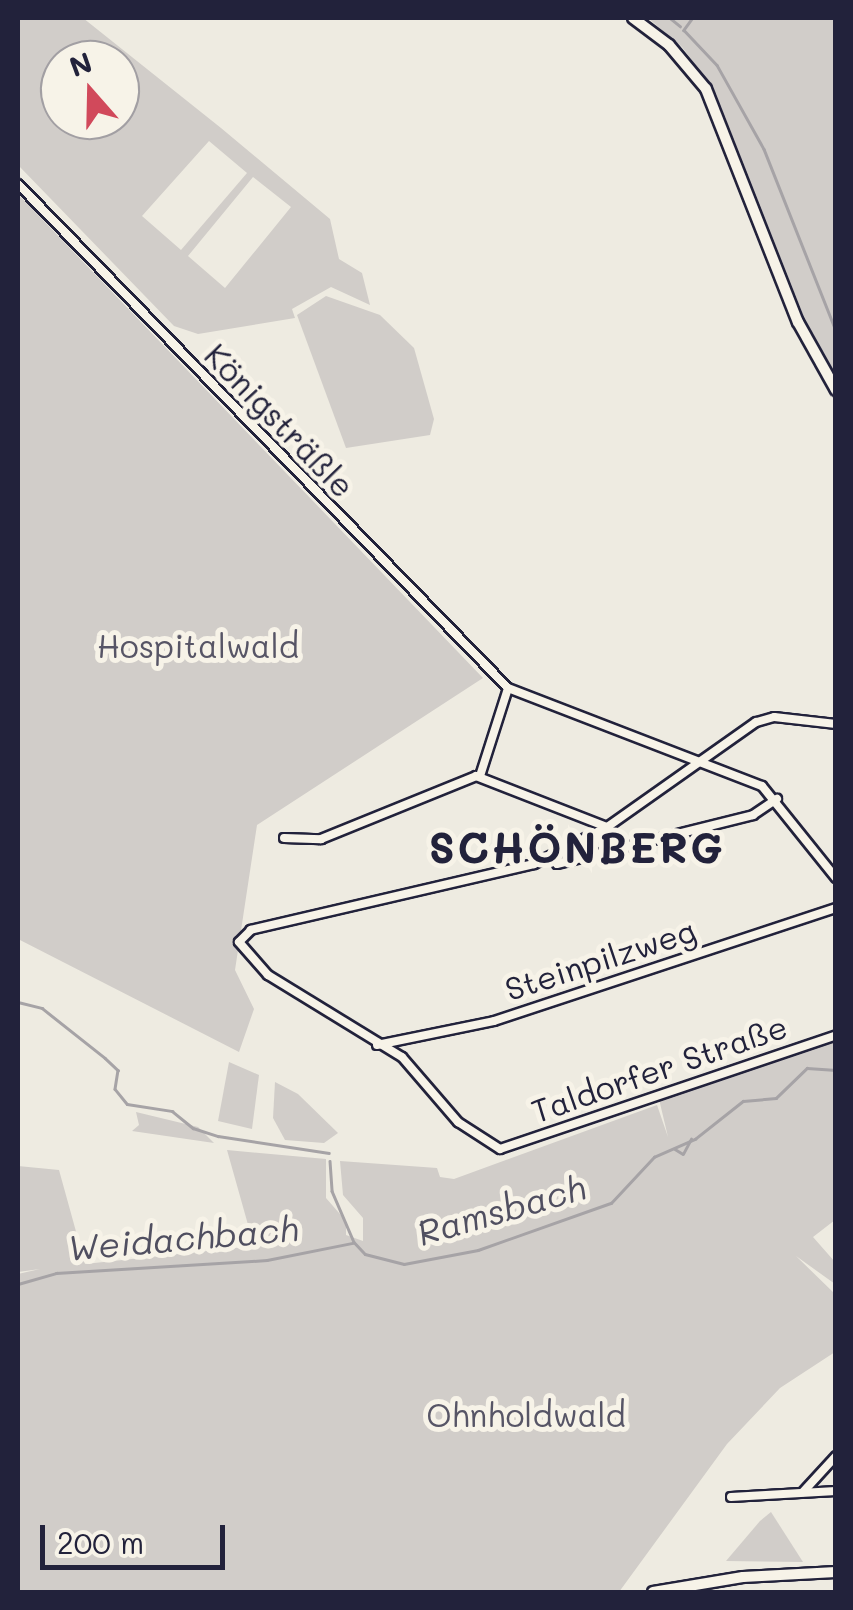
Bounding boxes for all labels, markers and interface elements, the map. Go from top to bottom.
north arrow [40,40,140,140]
text: N [64,43,97,84]
street label: Königsträßle [197,335,363,505]
park label: Hospitalwald [97,626,299,664]
district label: SCHÖNBERG [429,822,725,872]
street label: Steinpilzweg [500,910,700,1008]
street label: Taldorfer Straße [526,1006,792,1130]
water label: Ramsbach [412,1165,590,1253]
water label: Weidachbach [66,1206,300,1268]
park label: Ohnholdwald [426,1395,626,1433]
scale bar [45,1505,230,1567]
text: 200 m [57,1522,144,1562]

